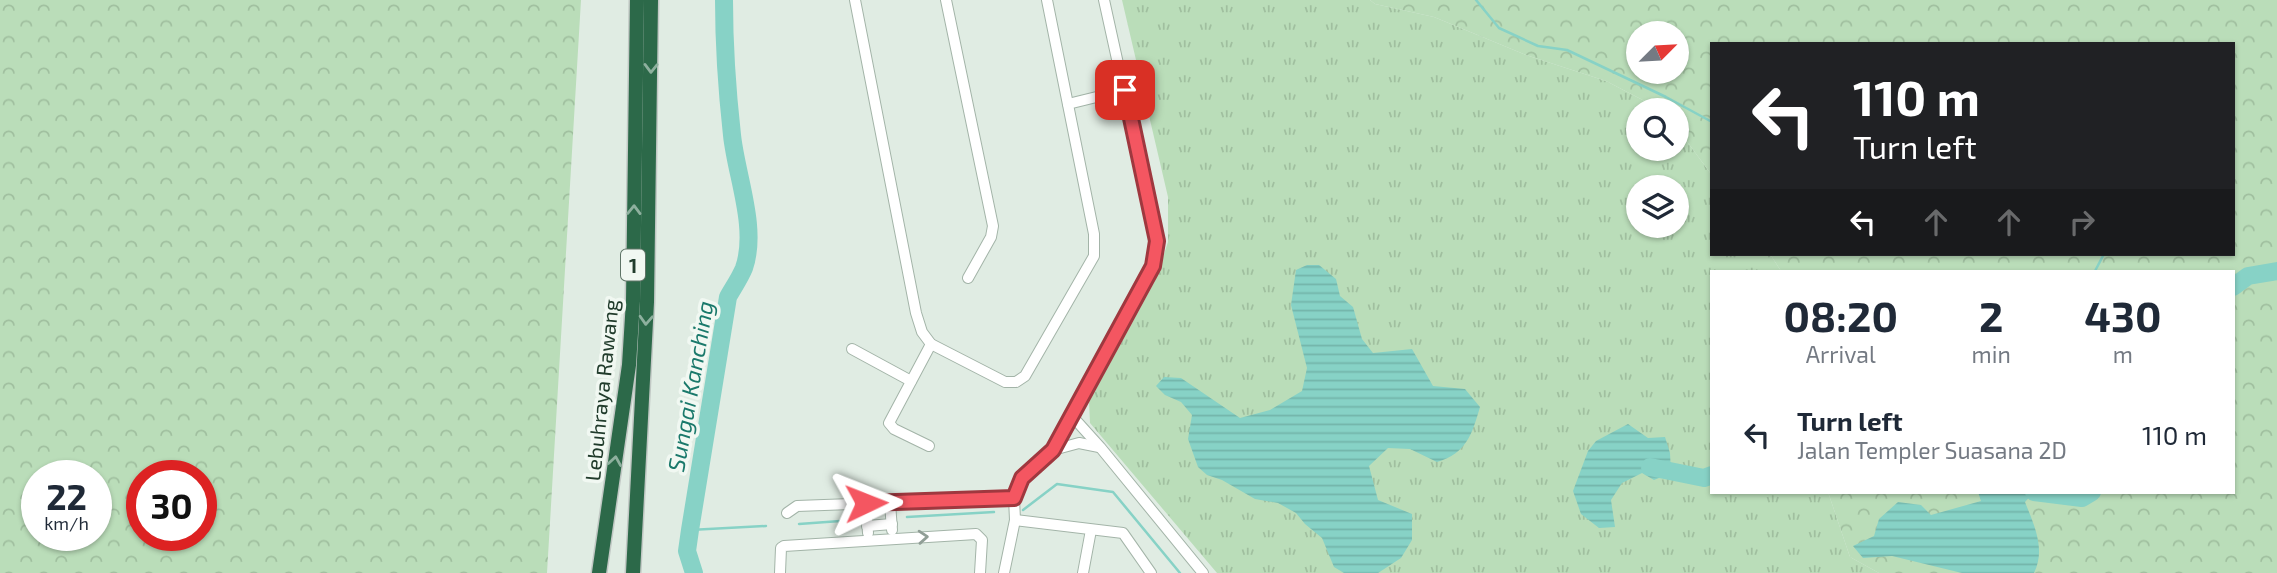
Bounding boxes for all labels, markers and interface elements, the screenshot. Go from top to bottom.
north arrow [1626,21,1689,84]
map controls [1626,21,1689,238]
pin [1095,60,1155,120]
one-way arrow [643,63,659,74]
text: 110 m [1853,67,1980,126]
icon: left [1738,70,1829,161]
icon: arrive [1106,71,1144,109]
button: search [1626,98,1689,161]
text: Turn left [1853,127,1977,165]
button: layers [1626,175,1689,238]
icon: left [1844,203,1882,241]
icon: ahead [1917,203,1955,241]
icon: ahead [1990,203,2028,241]
icon: right [2063,203,2101,241]
one-way arrow [627,204,642,215]
road number: 1 [621,249,645,280]
text: 08:20 [1784,290,1898,340]
text: 2 [1979,290,2003,340]
text: 430 [2084,290,2161,340]
street label: Lebuhraya Rawang [579,298,623,482]
water label: Sungai Kanching [661,298,719,474]
one-way arrow [638,315,653,326]
text: Arrival [1806,340,1876,368]
text: min [1972,340,2011,368]
text: m [2113,340,2133,368]
text: Turn left [1797,405,1903,436]
icon: left [1738,416,1776,454]
text: 110 m [2142,419,2207,450]
text: Jalan Templer Suasana 2D [1797,436,2067,464]
one-way arrow [608,455,623,467]
speed limit sign: 30 [126,460,217,551]
position arrow [829,466,903,540]
text: 22 [46,475,87,517]
text: km/h [44,512,89,534]
one-way arrow [918,530,929,545]

